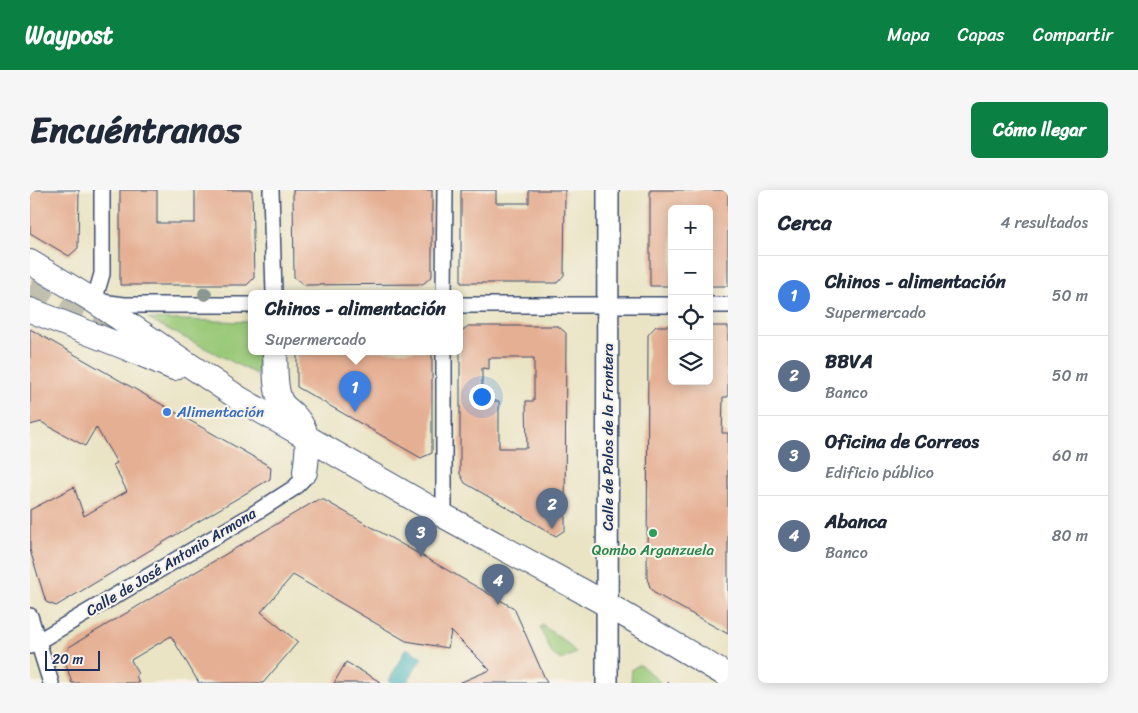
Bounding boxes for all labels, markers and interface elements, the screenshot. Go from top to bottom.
text: Waypost [25,14,113,56]
text: Mapa [887,19,930,51]
text: Capas [958,19,1005,51]
text: Compartir [1033,19,1113,51]
text: Encuéntranos [30,99,241,161]
button: Cómo llegar [971,102,1108,158]
text: Cerca [778,204,832,242]
map controls [668,205,713,385]
button: + [668,205,713,250]
text: 4 resultados [1000,208,1088,237]
button: − [668,250,713,295]
text: Chinos - alimentación [825,265,1006,298]
text: 1 [791,281,797,310]
text: 50 m [1052,281,1088,310]
popup [248,290,463,355]
text: Chinos - alimentación [265,292,446,325]
button: locate [668,295,713,340]
text: Supermercado [825,298,926,327]
text: Supermercado [265,325,366,354]
button: layers [668,340,713,385]
street label: Calle de Palos de la Frontera [595,343,621,531]
text: BBVA [825,345,873,378]
text: 2 [789,361,799,390]
text: 50 m [1052,361,1088,390]
pin: 1 [339,371,371,412]
text: Banco [825,378,868,407]
your location [469,384,495,410]
place label: Alimentación [176,399,264,425]
marker: Alimentación [161,406,173,418]
text: Oficina de Correos [825,425,979,458]
text: 3 [790,441,798,470]
text: 60 m [1052,441,1088,470]
text: Edificio público [825,458,934,487]
pin: 2 [536,488,568,529]
street label: Calle de José Antonio Armona [81,500,262,623]
text: Abanca [825,505,887,538]
pin: 3 [405,516,437,557]
text: 4 [789,521,799,550]
text: 80 m [1052,521,1088,550]
marker: Qombo Arganzuela [647,527,659,539]
place label: Qombo Arganzuela [592,537,715,563]
text: Banco [825,538,868,567]
pin: 4 [482,564,514,605]
text: 20 m [52,647,83,672]
scale bar [45,648,100,671]

